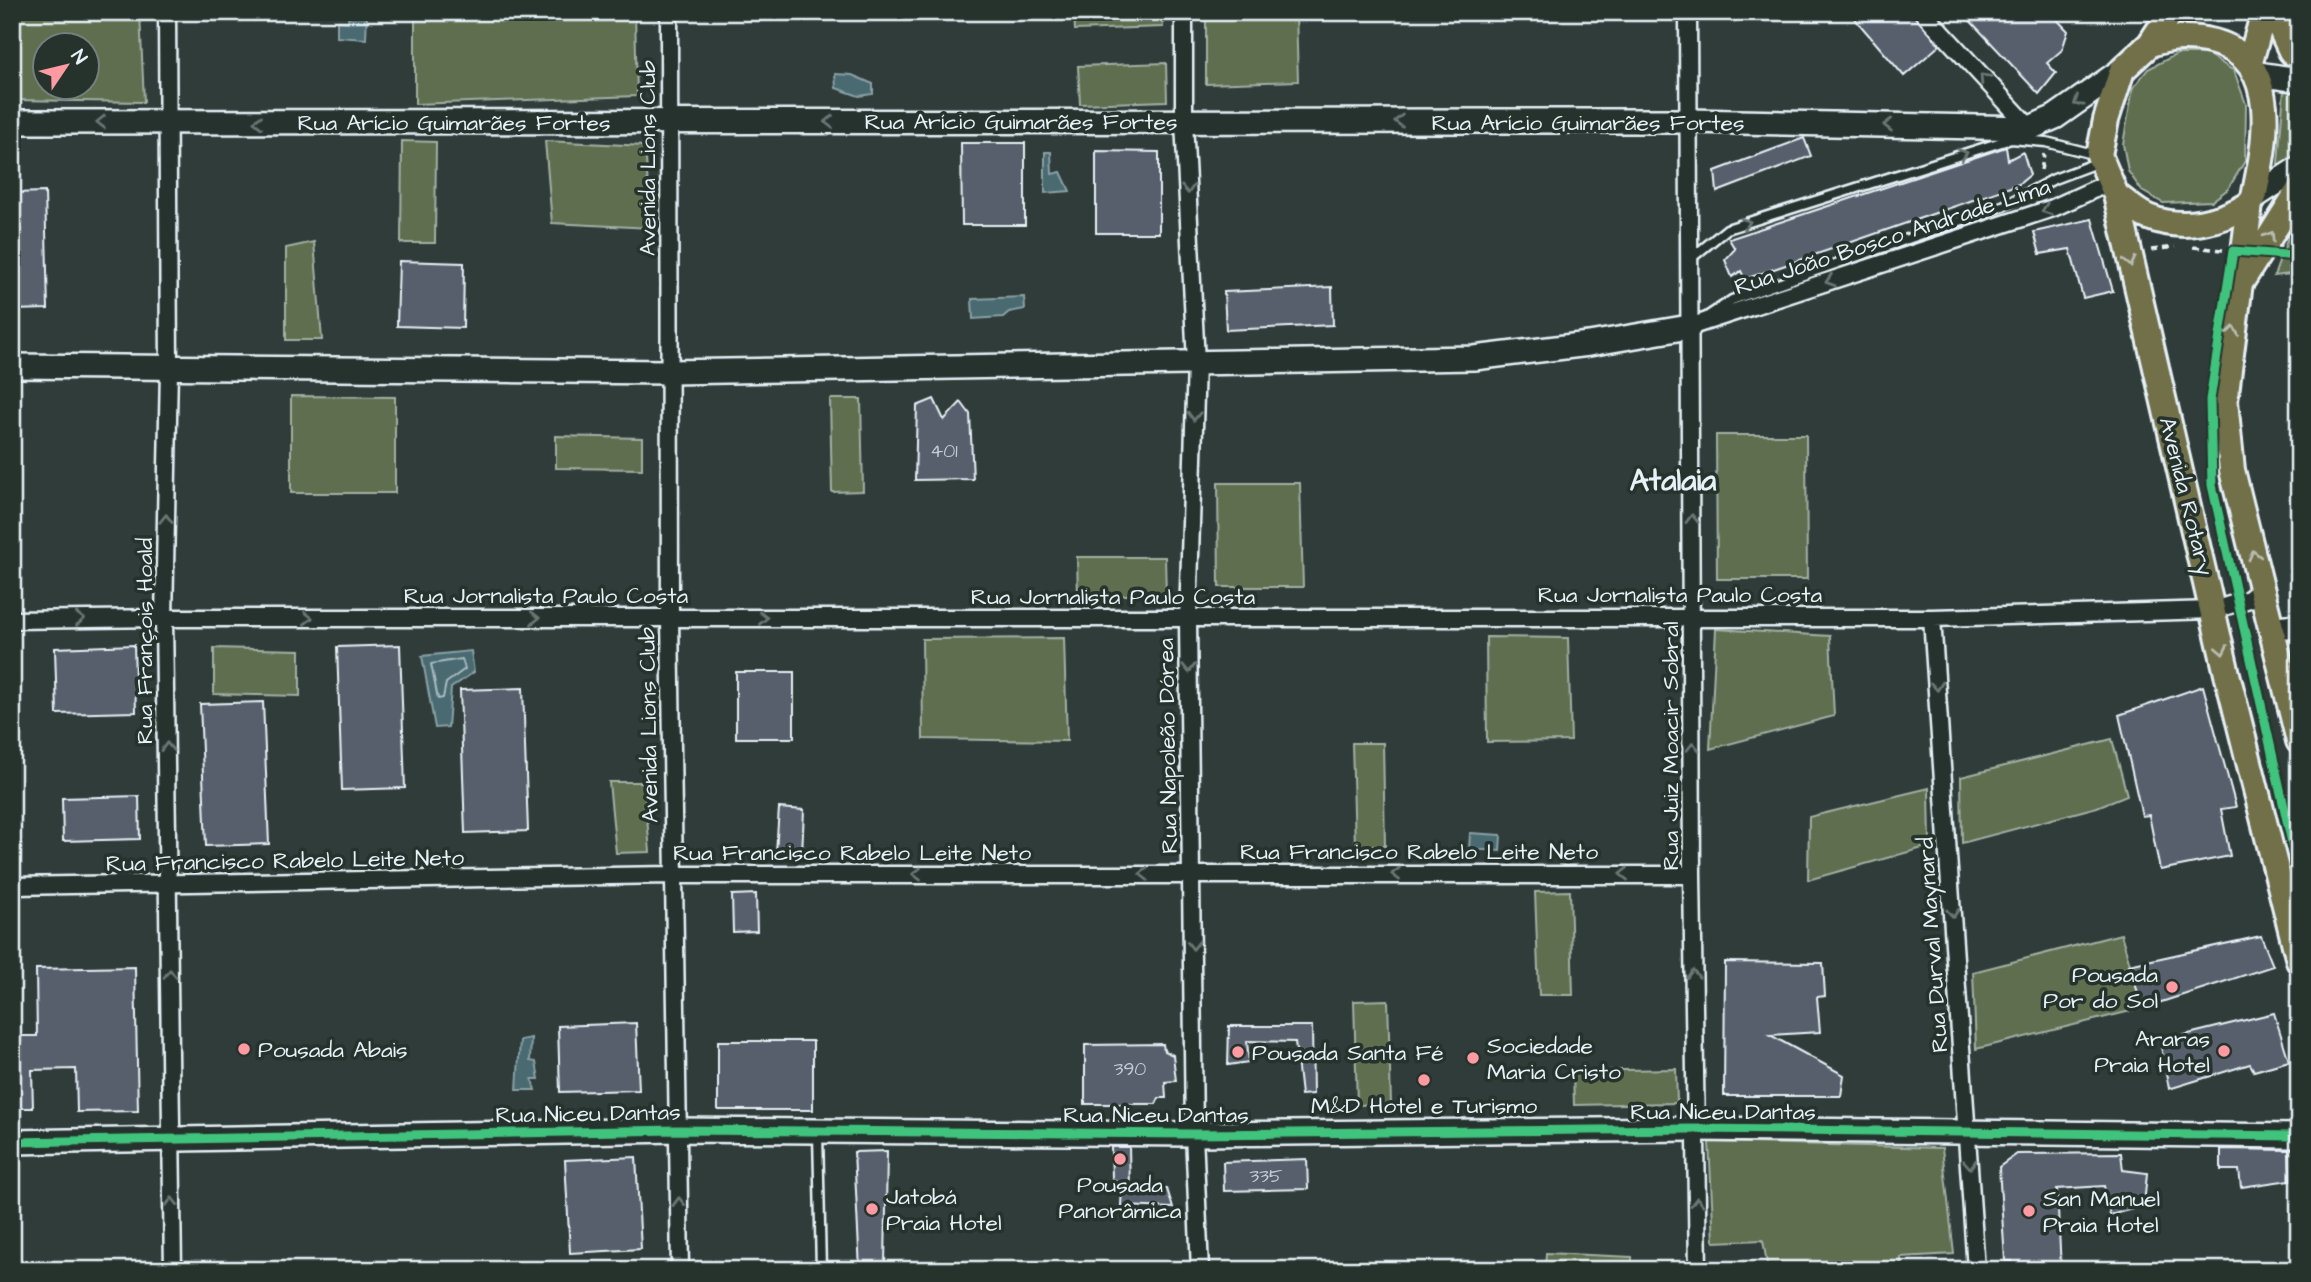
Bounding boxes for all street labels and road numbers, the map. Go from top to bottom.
street label: Avenida Lions Club [632,60,664,256]
street label: Rua Arício Guimarães Fortes [864,106,1178,138]
street label: Rua Arício Guimarães Fortes [297,107,611,139]
street label: Rua Arício Guimarães Fortes [1431,107,1745,139]
street label: Rua João Bosco Andrade Lima [1730,171,2055,303]
street label: Avenida Rotary [2150,414,2221,580]
street label: Rua François Hoald [129,538,161,744]
street label: Rua Jornalista Paulo Costa [1538,579,1823,611]
street label: Rua Jornalista Paulo Costa [404,580,689,612]
street label: Rua Jornalista Paulo Costa [971,581,1256,613]
street label: Rua Juiz Moacir Sobral [1655,621,1687,871]
street label: Avenida Lions Club [631,627,667,823]
street label: Rua Napoleão Dórea [1150,638,1186,854]
street label: Rua Francisco Rabelo Leite Neto [1240,836,1598,868]
street label: Rua Durval Maynard [1909,836,1957,1054]
street label: Rua Francisco Rabelo Leite Neto [673,837,1031,869]
street label: Rua Francisco Rabelo Leite Neto [106,842,464,880]
street label: Rua Niceu Dantas [495,1096,681,1132]
street label: Rua Niceu Dantas [1630,1096,1816,1128]
street label: Rua Niceu Dantas [1063,1099,1249,1131]

